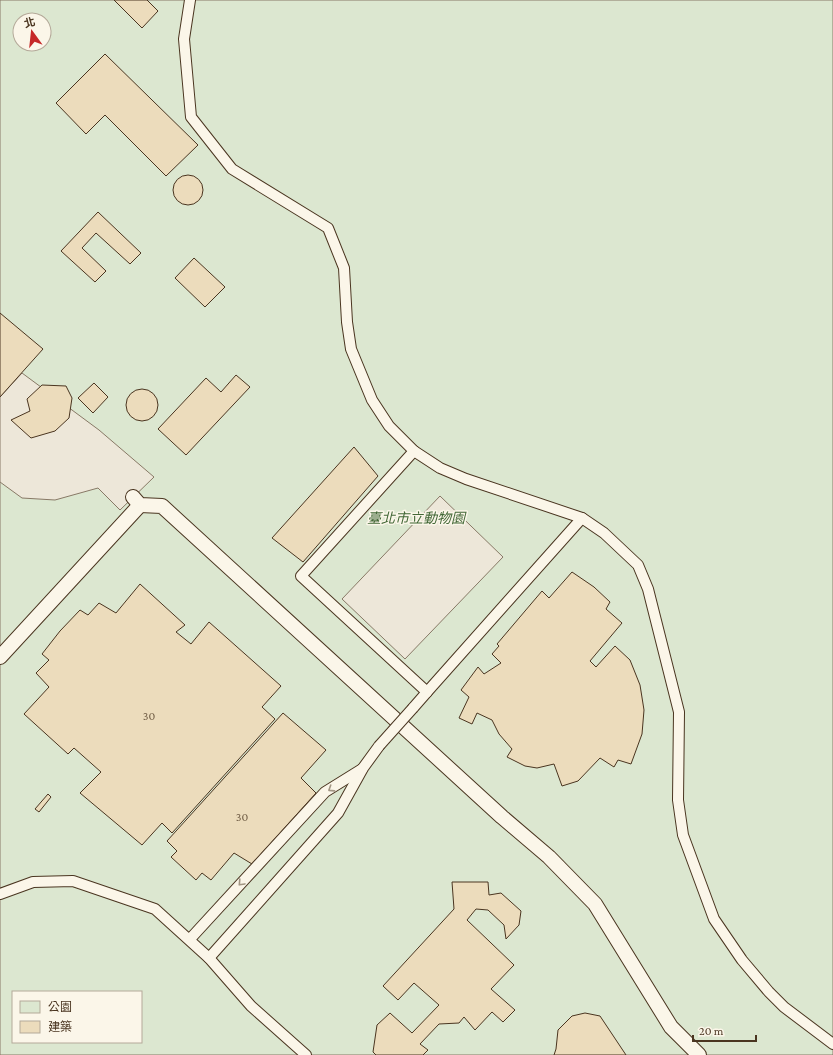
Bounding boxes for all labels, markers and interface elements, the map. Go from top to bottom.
north arrow [12,12,52,52]
text: 北 [23,15,36,30]
park label: 臺北市立動物園 [367,510,467,526]
house number: 30 [143,709,155,723]
one-way arrow [328,784,335,791]
house number: 30 [236,810,248,824]
one-way arrow [239,878,246,886]
legend [12,991,142,1043]
text: 公園 [48,1000,72,1014]
scale bar [693,1017,756,1043]
text: 建築 [48,1020,72,1034]
text: 20 m [699,1024,724,1038]

